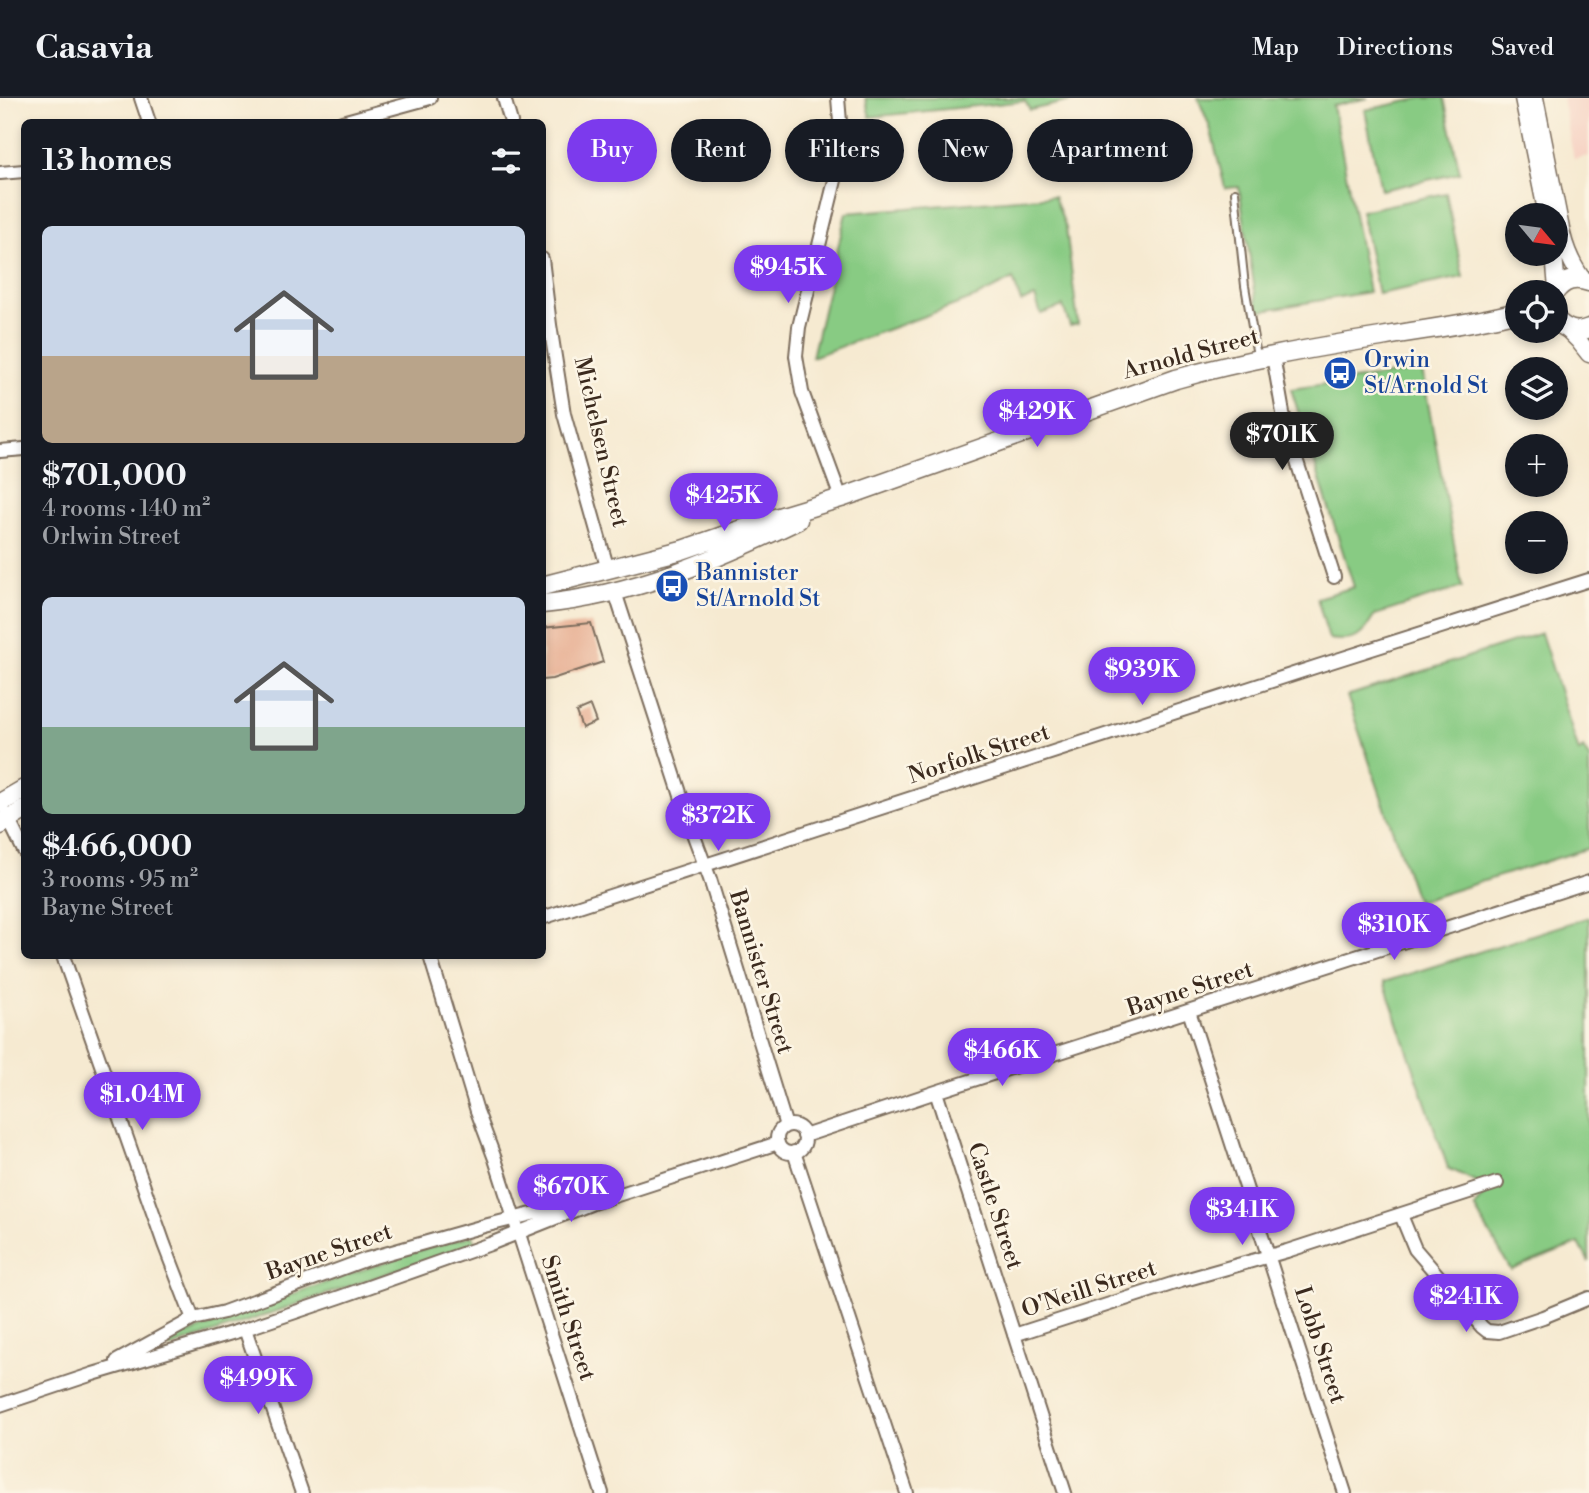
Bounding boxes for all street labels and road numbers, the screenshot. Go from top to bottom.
street label: Arnold Street [1119,322,1262,386]
street label: Michelsen Street [568,354,634,530]
street label: Norfolk Street [905,718,1053,790]
street label: Bannister Street [722,886,799,1057]
street label: Bayne Street [1122,955,1257,1023]
street label: Castle Street [961,1139,1029,1273]
street label: Bayne Street [261,1217,396,1287]
street label: Smith Street [535,1252,601,1384]
street label: O'Neill Street [1018,1254,1160,1324]
street label: Lobb Street [1288,1283,1352,1407]

